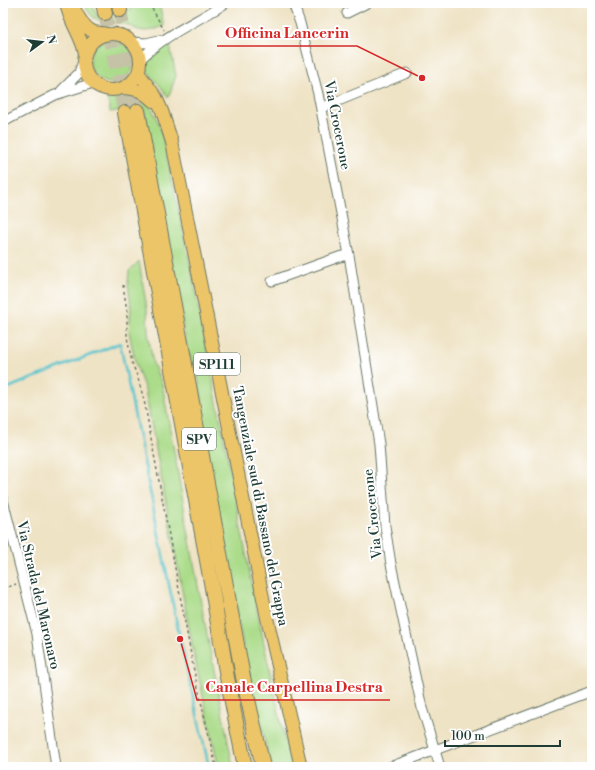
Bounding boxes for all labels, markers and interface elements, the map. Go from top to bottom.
callout: Officina Lancerin [217,19,357,46]
north arrow [22,22,62,62]
text: Officina Lancerin [225,24,350,43]
text: N [43,34,59,46]
street label: Via Crocerone [319,78,354,171]
road number: SP111 [194,353,240,375]
street label: Tangenziale sud di Bassano del Grappa [228,385,292,629]
road number: SPV [182,428,216,450]
street label: Via Crocerone [359,468,387,561]
street label: Via Strada del Maronaro [12,518,64,672]
callout: Canale Carpellina Destra [197,673,390,700]
text: Canale Carpellina Destra [205,678,384,697]
scale bar [445,722,560,748]
text: 100 m [451,729,485,744]

